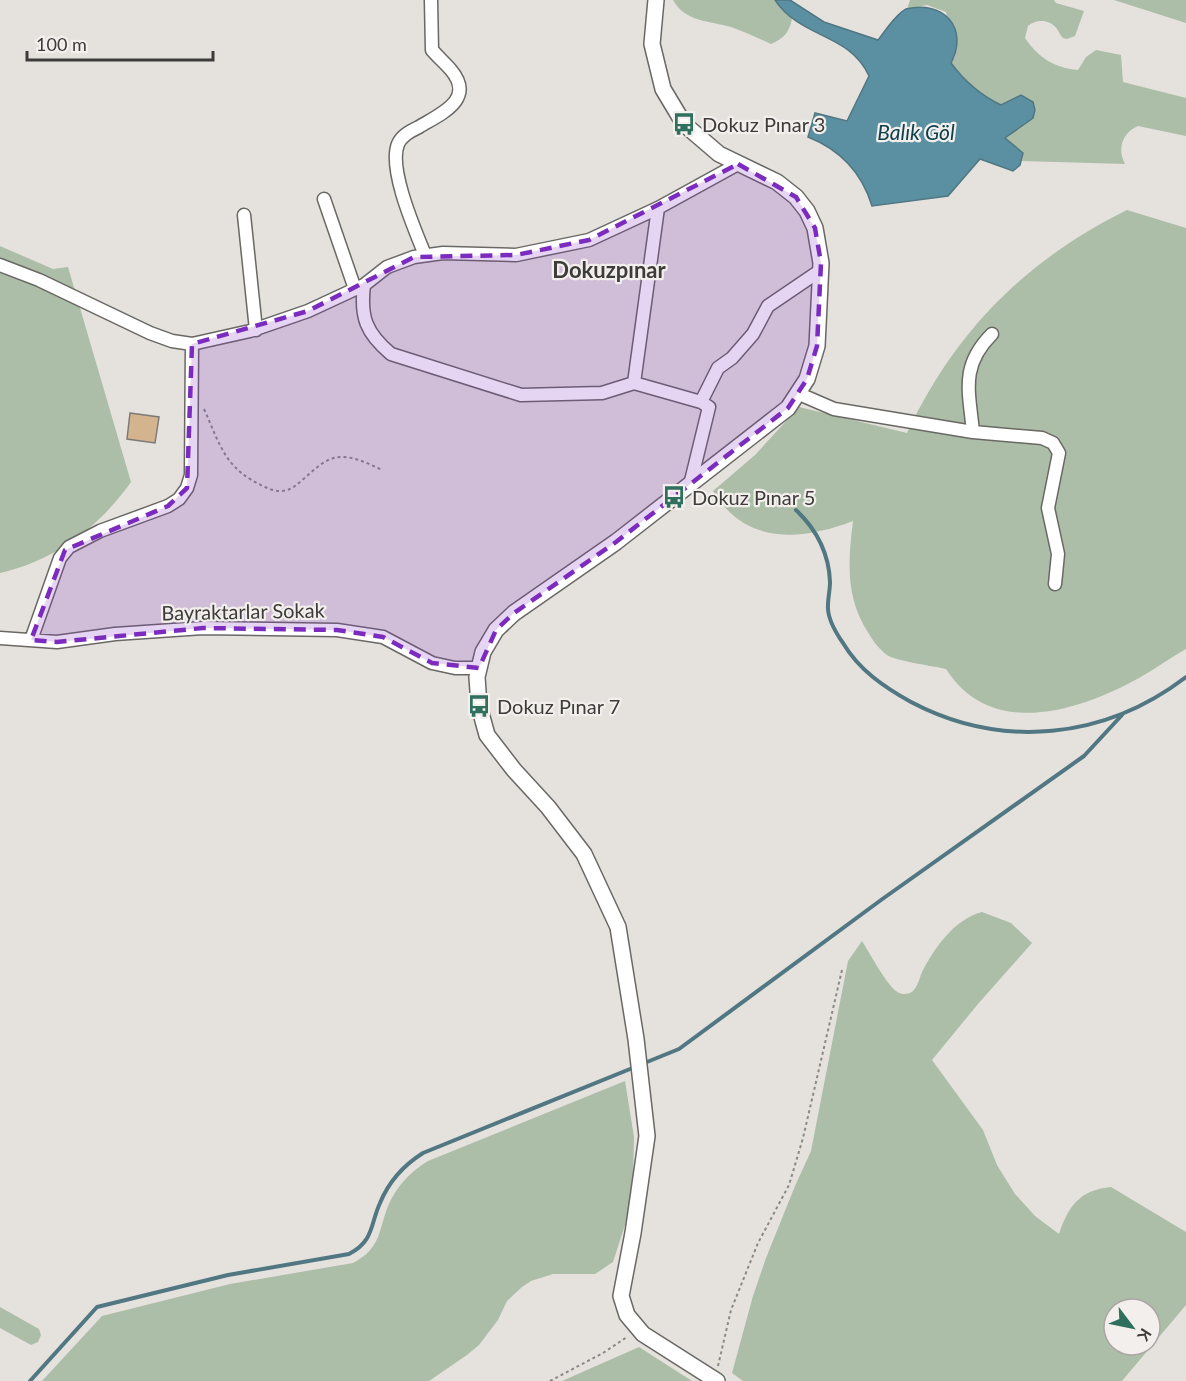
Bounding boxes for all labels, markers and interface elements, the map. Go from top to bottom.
scale bar [27,24,213,62]
text: 100 m [36,33,87,55]
bus stop icon: Dokuz Pınar 3 [671,111,697,137]
place label: Dokuz Pınar 3 [702,112,825,136]
water label: Balık Göl [877,119,955,144]
district label: Dokuzpınar [552,256,666,283]
bus stop icon: Dokuz Pınar 5 [661,484,687,510]
place label: Dokuz Pınar 5 [692,485,815,509]
street label: Bayraktarlar Sokak [161,598,326,624]
bus stop icon: Dokuz Pınar 7 [466,693,492,719]
place label: Dokuz Pınar 7 [497,694,620,718]
north arrow [1102,1297,1162,1357]
text: K [1134,1326,1156,1346]

